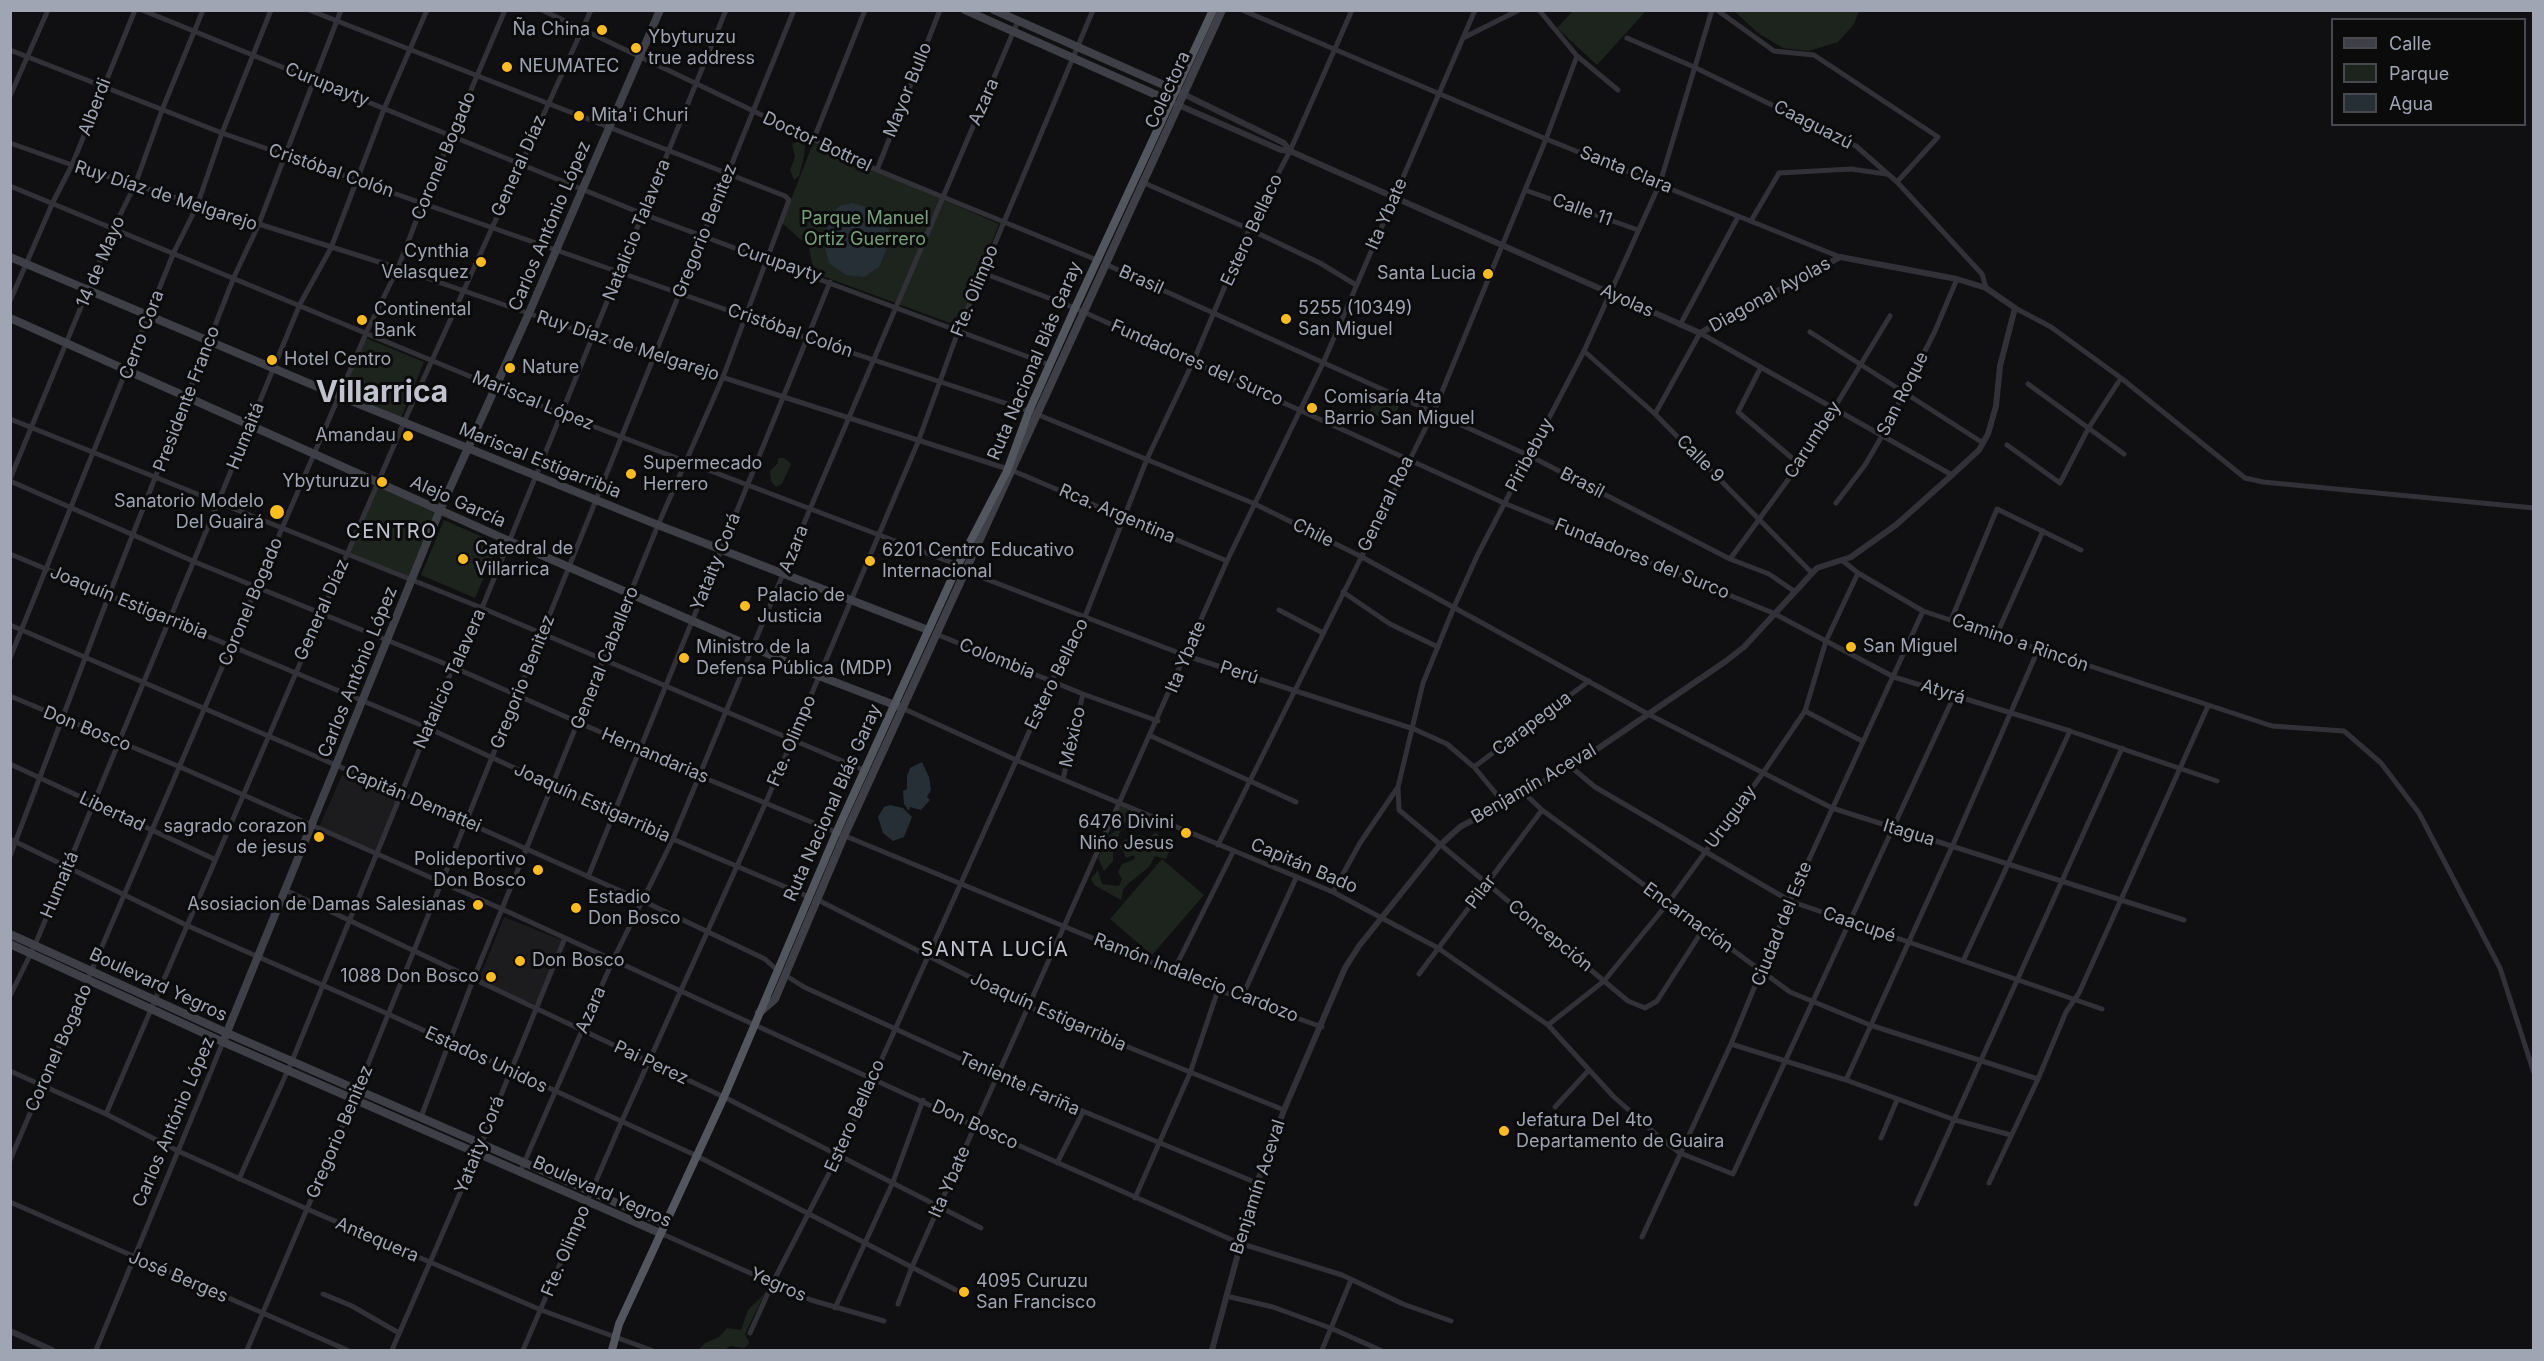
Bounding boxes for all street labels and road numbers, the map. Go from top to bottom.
street label: Mayor Bullo [879,39,937,141]
street label: Colectora [1141,48,1195,132]
street label: Curupayty [282,58,372,112]
street label: Alberdi [74,75,116,139]
street label: Azara [964,75,1004,129]
street label: Coronel Bogado [407,89,481,223]
street label: Caaguazú [1770,96,1856,154]
street label: Doctor Bottrel [759,107,875,177]
street label: General Díaz [487,112,551,220]
street label: Carlos António López [504,138,596,314]
street label: Cristóbal Colón [266,139,396,203]
street label: Santa Clara [1577,142,1675,198]
street label: Ruy Díaz de Melgarejo [72,156,260,236]
street label: Natalicio Talavera [599,156,675,304]
street label: Gregorio Benitez [668,161,742,301]
street label: Estero Bellaco [1217,171,1287,289]
street label: Ita Ybate [1362,175,1412,253]
street label: Calle 11 [1549,189,1615,231]
street label: 14 de Mayo [72,213,130,311]
street label: Curupayty [733,238,825,288]
street label: Fte. Olimpo [947,242,1003,340]
street label: Diagonal Ayolas [1706,253,1834,337]
street label: Ruta Nacional Blás Garay [983,258,1087,464]
street label: Brasil [1115,261,1167,299]
street label: Ayolas [1597,280,1657,322]
street label: Cerro Cora [115,287,169,383]
street label: Cristóbal Colón [725,299,855,363]
street label: Ruy Díaz de Melgarejo [534,306,722,386]
street label: Fundadores del Surco [1107,315,1287,411]
street label: Presidente Franco [149,323,225,475]
street label: San Roque [1873,348,1933,440]
street label: Mariscal López [469,367,597,435]
street label: Carumbey [1780,397,1846,483]
street label: Humaitá [223,399,269,473]
street label: Piribebuy [1502,414,1558,496]
street label: Mariscal Estigarribia [456,419,624,503]
street label: Calle 9 [1672,431,1728,487]
street label: General Roa [1354,453,1418,555]
street label: Brasil [1556,463,1608,503]
street label: Alejo García [407,471,509,533]
street label: Rca. Argentina [1056,480,1178,548]
street label: Yataity Corá [687,510,745,614]
street label: Chile [1289,514,1337,552]
street label: Fundadores del Surco [1552,514,1732,604]
street label: Azara [775,522,813,576]
street label: Coronel Bogado [214,535,288,669]
street label: General Díaz [290,556,354,664]
street label: Joaquín Estigarribia [47,561,211,645]
street label: Carlos António López [314,583,402,761]
street label: General Caballero [566,583,644,733]
street label: Natalicio Talavera [409,606,491,752]
street label: Camino a Rincón [1949,609,2091,677]
street label: Gregorio Benitez [486,612,560,752]
street label: Estero Bellaco [1021,615,1093,733]
street label: Ita Ybate [1161,618,1211,696]
street label: Colombia [956,634,1038,684]
street label: Perú [1217,657,1261,689]
street label: Atyrá [1918,675,1968,709]
street label: Carapegua [1488,687,1576,761]
street label: Fte. Olimpo [763,692,821,790]
street label: Ruta Nacional Blás Garay [780,701,886,905]
street label: Don Bosco [40,702,134,756]
street label: México [1056,705,1090,769]
street label: Hernandarias [598,724,712,788]
street label: Benjamín Aceval [1468,740,1600,828]
street label: Joaquín Estigarribia [511,759,673,847]
street label: Capitán Demattei [342,761,484,837]
street label: Uruguay [1701,781,1761,853]
street label: Libertad [76,787,148,837]
street label: Itagua [1881,815,1937,851]
street label: Capitán Bado [1247,834,1361,898]
street label: Humaitá [36,848,84,922]
street label: Ciudad del Este [1747,858,1817,990]
street label: Pilar [1461,871,1501,913]
street label: Encarnación [1639,878,1737,958]
street label: Concepción [1503,895,1597,977]
street label: Caacupé [1820,902,1898,948]
street label: Ramón Indalecio Cardozo [1091,929,1301,1027]
street label: Boulevard Yegros [86,944,230,1026]
street label: Joaquín Estigarribia [967,968,1129,1056]
street label: Coronel Bogado [21,981,97,1115]
street label: Azara [571,983,611,1037]
street label: Estados Unidos [421,1022,551,1098]
street label: Carlos António López [128,1034,220,1210]
street label: Pai Perez [610,1036,692,1090]
street label: Teniente Fariña [955,1048,1083,1120]
street label: Estero Bellaco [821,1056,889,1176]
street label: Gregorio Benitez [302,1062,378,1202]
street label: Yataity Corá [451,1093,509,1197]
street label: Don Bosco [928,1096,1022,1154]
street label: Benjamín Aceval [1226,1117,1290,1257]
street label: Ita Ybate [925,1143,975,1221]
street label: Boulevard Yegros [529,1152,675,1232]
street label: Fte. Olimpo [537,1202,595,1300]
street label: Antequera [332,1213,422,1267]
street label: José Berges [125,1246,231,1308]
street label: Yegros [747,1263,809,1307]

